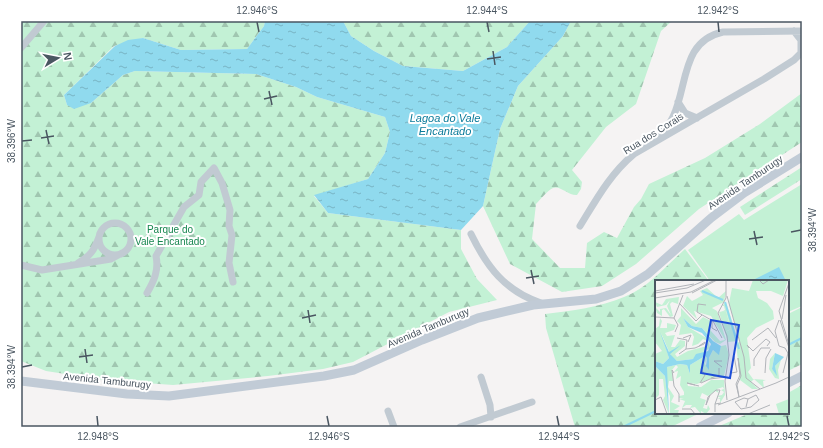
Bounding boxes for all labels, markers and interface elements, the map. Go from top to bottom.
text: 12.946°S [236,5,278,16]
text: 12.944°S [466,5,508,16]
text: 12.942°S [697,5,739,16]
north arrow [38,38,78,78]
text: N [61,51,74,61]
street label: Rua dos Corais [621,110,685,156]
water label: Lagoa do Vale Encantado [410,112,480,137]
text: 38.396°W [6,118,17,163]
street label: Avenida Tamburugy [706,153,785,212]
text: 38.394°W [807,207,818,252]
park label: Parque do Vale Encantado [135,224,205,247]
inset map [655,280,789,414]
street label: Avenida Tamburugy [386,305,471,350]
text: 38.394°W [6,344,17,389]
street label: Avenida Tamburugy [63,370,151,391]
text: 12.948°S [77,431,119,442]
text: 12.946°S [308,431,350,442]
text: 12.944°S [538,431,580,442]
text: 12.942°S [768,431,810,442]

